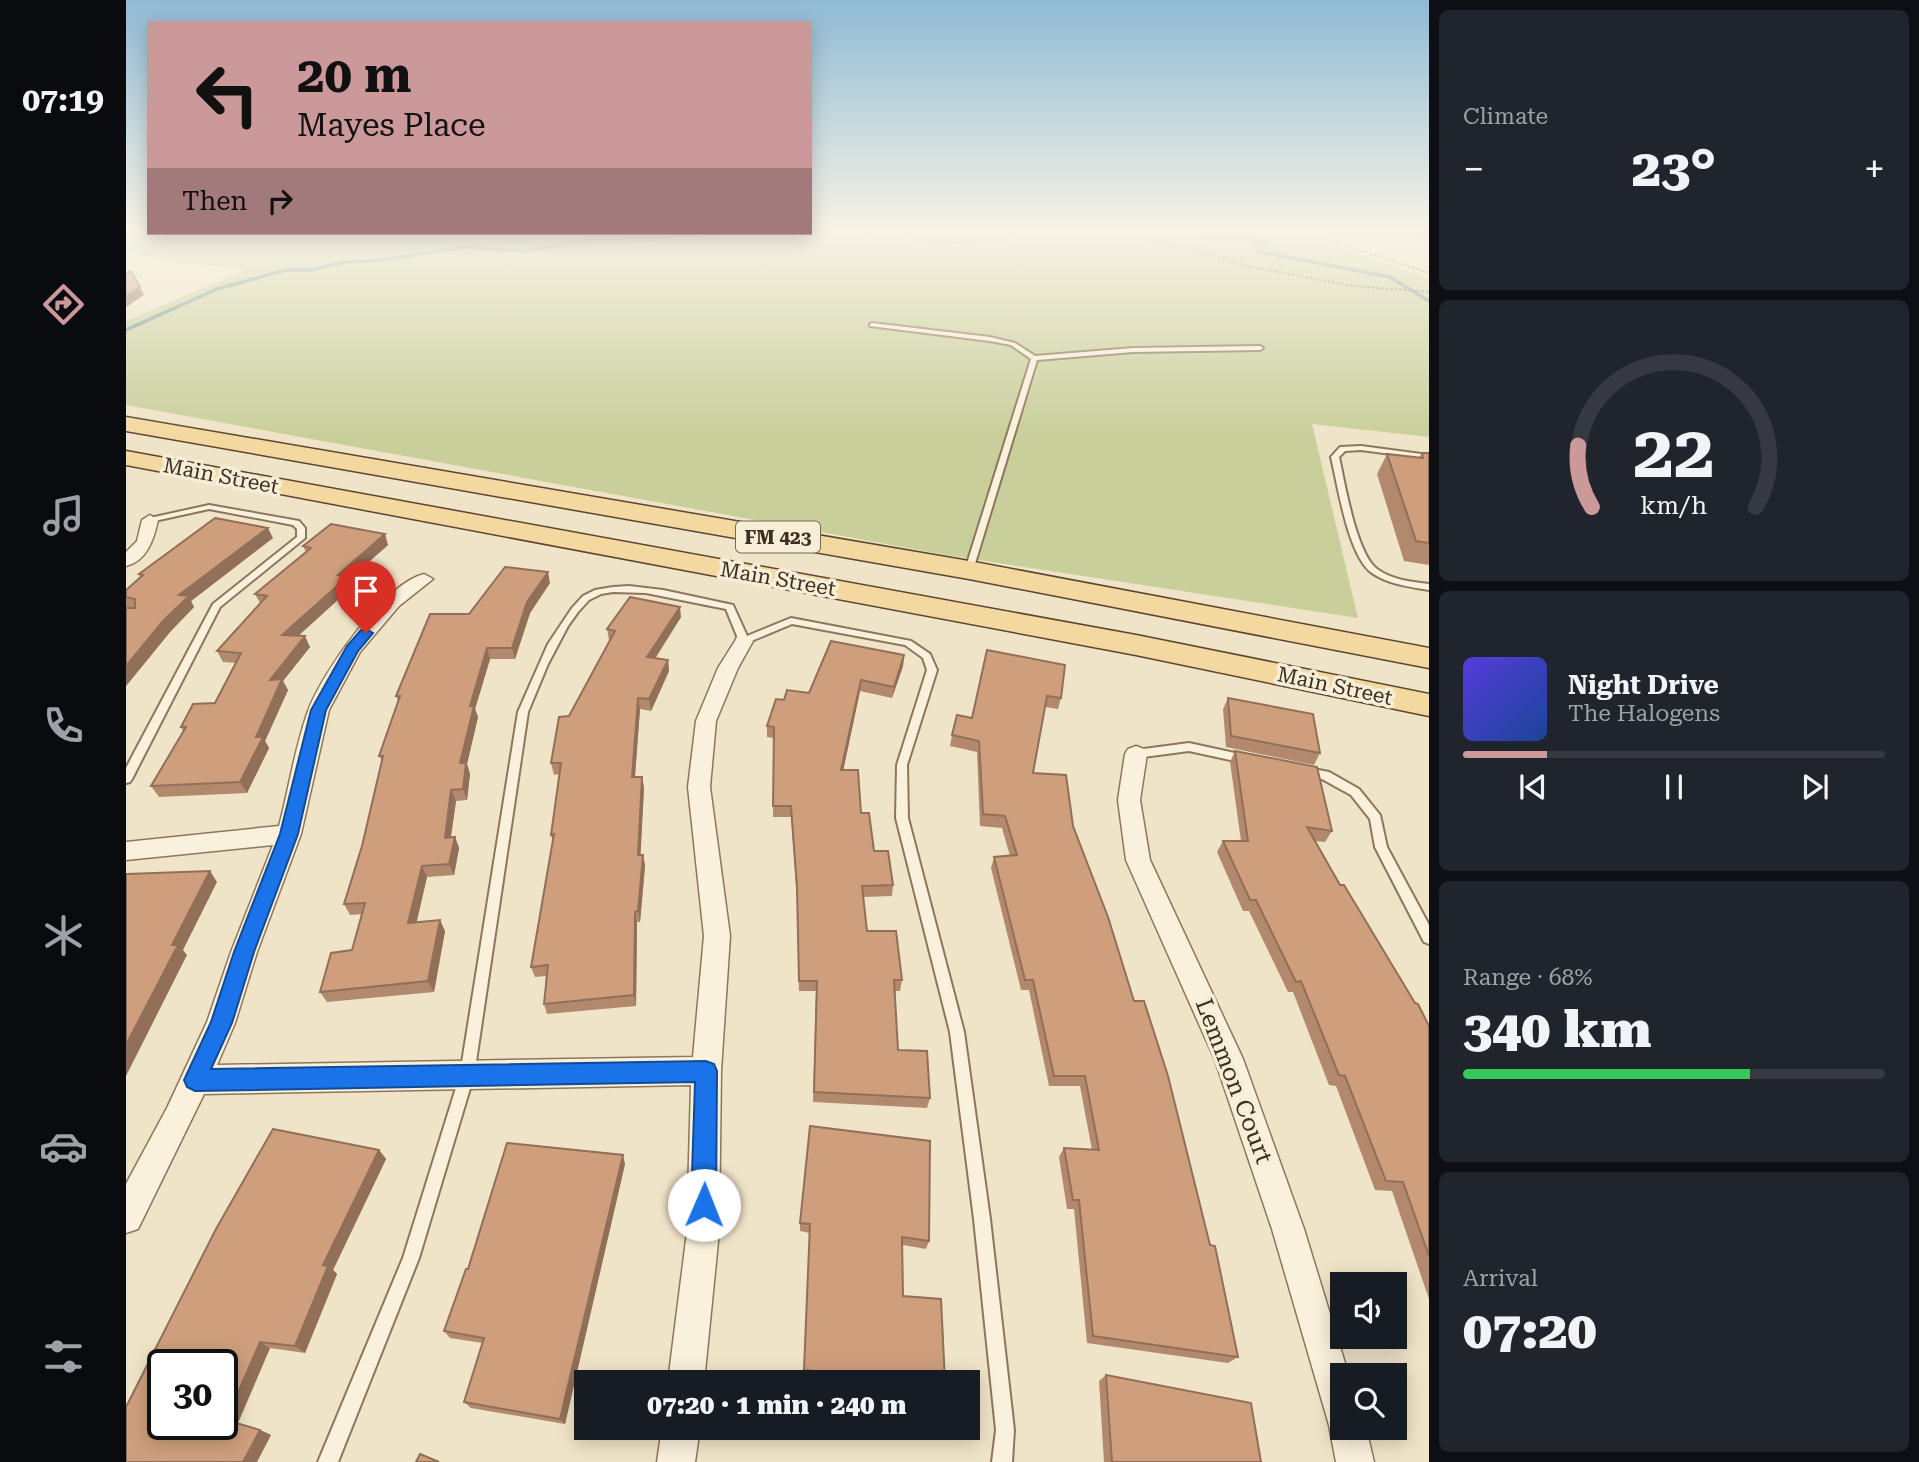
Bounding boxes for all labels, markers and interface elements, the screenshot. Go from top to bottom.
text: 20 m [297,47,412,104]
icon: left [182,49,273,140]
text: 07:19 [22,81,104,119]
text: Climate [1463,103,1548,130]
text: Mayes Place [297,106,486,144]
text: 23° [1632,138,1716,199]
text: − [1463,147,1484,191]
text: + [1864,147,1885,191]
icon: right [261,182,299,220]
text: Then [182,186,247,216]
icon: directions [39,280,88,329]
text: 22 [1633,410,1715,495]
street label: Main Street [161,453,281,499]
text: km/h [1641,490,1707,519]
icon: music [39,491,88,540]
road number: FM 423 [736,522,820,552]
street label: Main Street [718,557,838,601]
pin [336,561,396,633]
icon: arrive [347,572,385,610]
street label: Main Street [1275,662,1395,710]
text: Night Drive [1568,670,1719,700]
text: The Halogens [1568,700,1720,727]
icon: phone [39,701,88,750]
icon: previous [1514,768,1552,806]
icon: pause [1655,768,1693,806]
icon: next [1796,768,1834,806]
icon: climate [39,911,88,960]
text: Range · 68% [1463,964,1592,991]
street label: Lemmon Court [1190,995,1278,1167]
text: 340 km [1463,999,1651,1060]
icon: car [39,1122,88,1171]
position arrow [667,1168,741,1242]
text: Arrival [1463,1265,1538,1292]
map controls [1330,1272,1407,1440]
button: sound [1330,1272,1407,1349]
text: 07:20 [1463,1300,1597,1361]
icon: filters [39,1332,88,1381]
speed limit sign: 30 [147,1349,238,1440]
button: search [1330,1363,1407,1440]
text: 07:20 · 1 min · 240 m [647,1390,907,1420]

